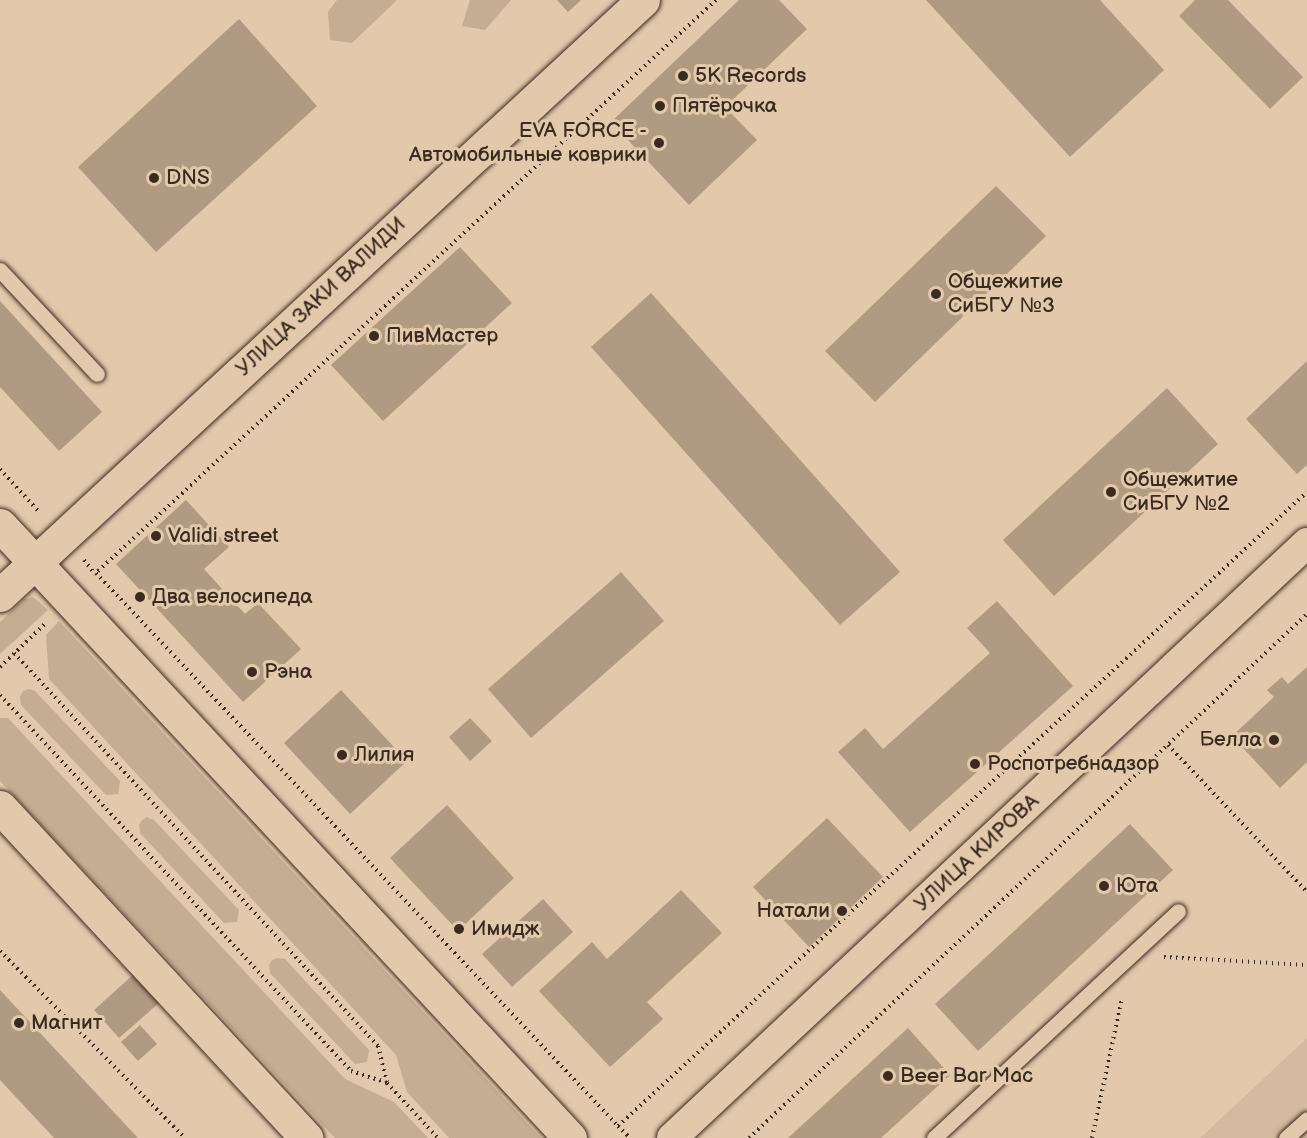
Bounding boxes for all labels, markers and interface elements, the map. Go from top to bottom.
place label: 5K Records [695,63,806,89]
marker: 5K Records [676,69,690,83]
place label: Пятёрочка [672,93,777,119]
marker: Пятёрочка [653,99,667,113]
place label: EVA FORCE - Автомобильные коврики [409,118,647,168]
marker: EVA FORCE - Автомобильные коврики [652,136,666,150]
place label: DNS [166,165,210,191]
marker: DNS [147,171,161,185]
street label: УЛИЦА ЗАКИ ВАЛИДИ [231,212,411,382]
place label: Общежитие СиБГУ №3 [948,269,1063,319]
marker: Общежитие СиБГУ №3 [929,287,943,301]
place label: ПивМастер [386,323,498,349]
marker: ПивМастер [367,329,381,343]
place label: Общежитие СиБГУ №2 [1123,467,1238,517]
marker: Общежитие СиБГУ №2 [1104,485,1118,499]
place label: Validi street [168,523,279,549]
marker: Validi street [149,529,163,543]
place label: Два велосипеда [152,584,313,610]
marker: Два велосипеда [133,590,147,604]
place label: Рэна [264,659,312,685]
marker: Рэна [245,665,259,679]
place label: Белла [1199,727,1262,753]
marker: Белла [1267,733,1281,747]
place label: Лилия [354,742,414,768]
marker: Лилия [335,748,349,762]
place label: Роспотребнадзор [987,751,1159,777]
marker: Роспотребнадзор [968,757,982,771]
street label: УЛИЦА КИРОВА [910,789,1044,917]
place label: Юта [1116,873,1158,899]
marker: Юта [1097,879,1111,893]
place label: Натали [757,898,830,924]
marker: Натали [835,904,849,918]
place label: Имидж [471,916,539,942]
marker: Имидж [452,922,466,936]
place label: Магнит [31,1010,103,1036]
marker: Магнит [12,1016,26,1030]
place label: Beer Bar Mac [900,1063,1033,1089]
marker: Beer Bar Mac [881,1069,895,1083]

